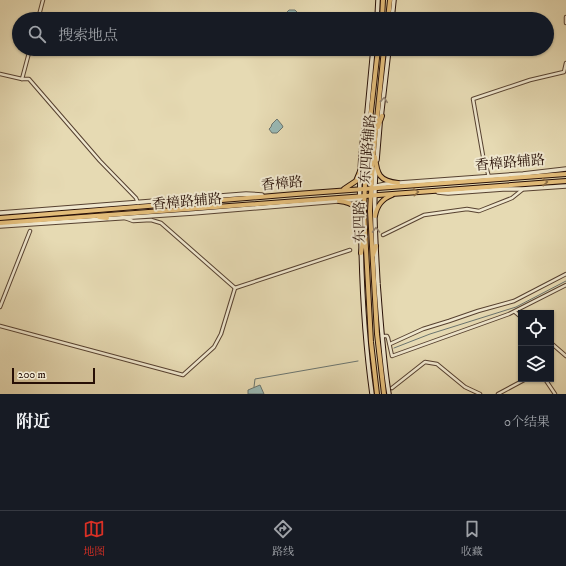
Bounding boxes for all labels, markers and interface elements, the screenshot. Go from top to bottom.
search box [12,12,554,56]
icon: search [26,23,48,45]
text: 搜索地点 [58,26,118,45]
one-way arrow [379,97,388,103]
street label: 东四路辅路 [356,113,380,185]
street label: 香樟路辅路 [474,151,546,175]
street label: 香樟路 [260,173,304,195]
one-way arrow [542,178,548,187]
one-way arrow [413,188,419,196]
street label: 香樟路辅路 [151,190,223,214]
street label: 东四路 [351,201,369,243]
one-way arrow [371,227,380,233]
map controls [518,310,554,382]
button: locate [518,310,554,346]
button: layers [518,346,554,382]
scale bar [12,366,95,385]
text: 200 m [18,368,46,382]
text: 附近 [16,411,50,433]
text: 0个结果 [504,414,550,430]
tab: 地图 [83,518,105,559]
tab: 路线 [272,518,294,559]
tab: 收藏 [461,518,483,559]

